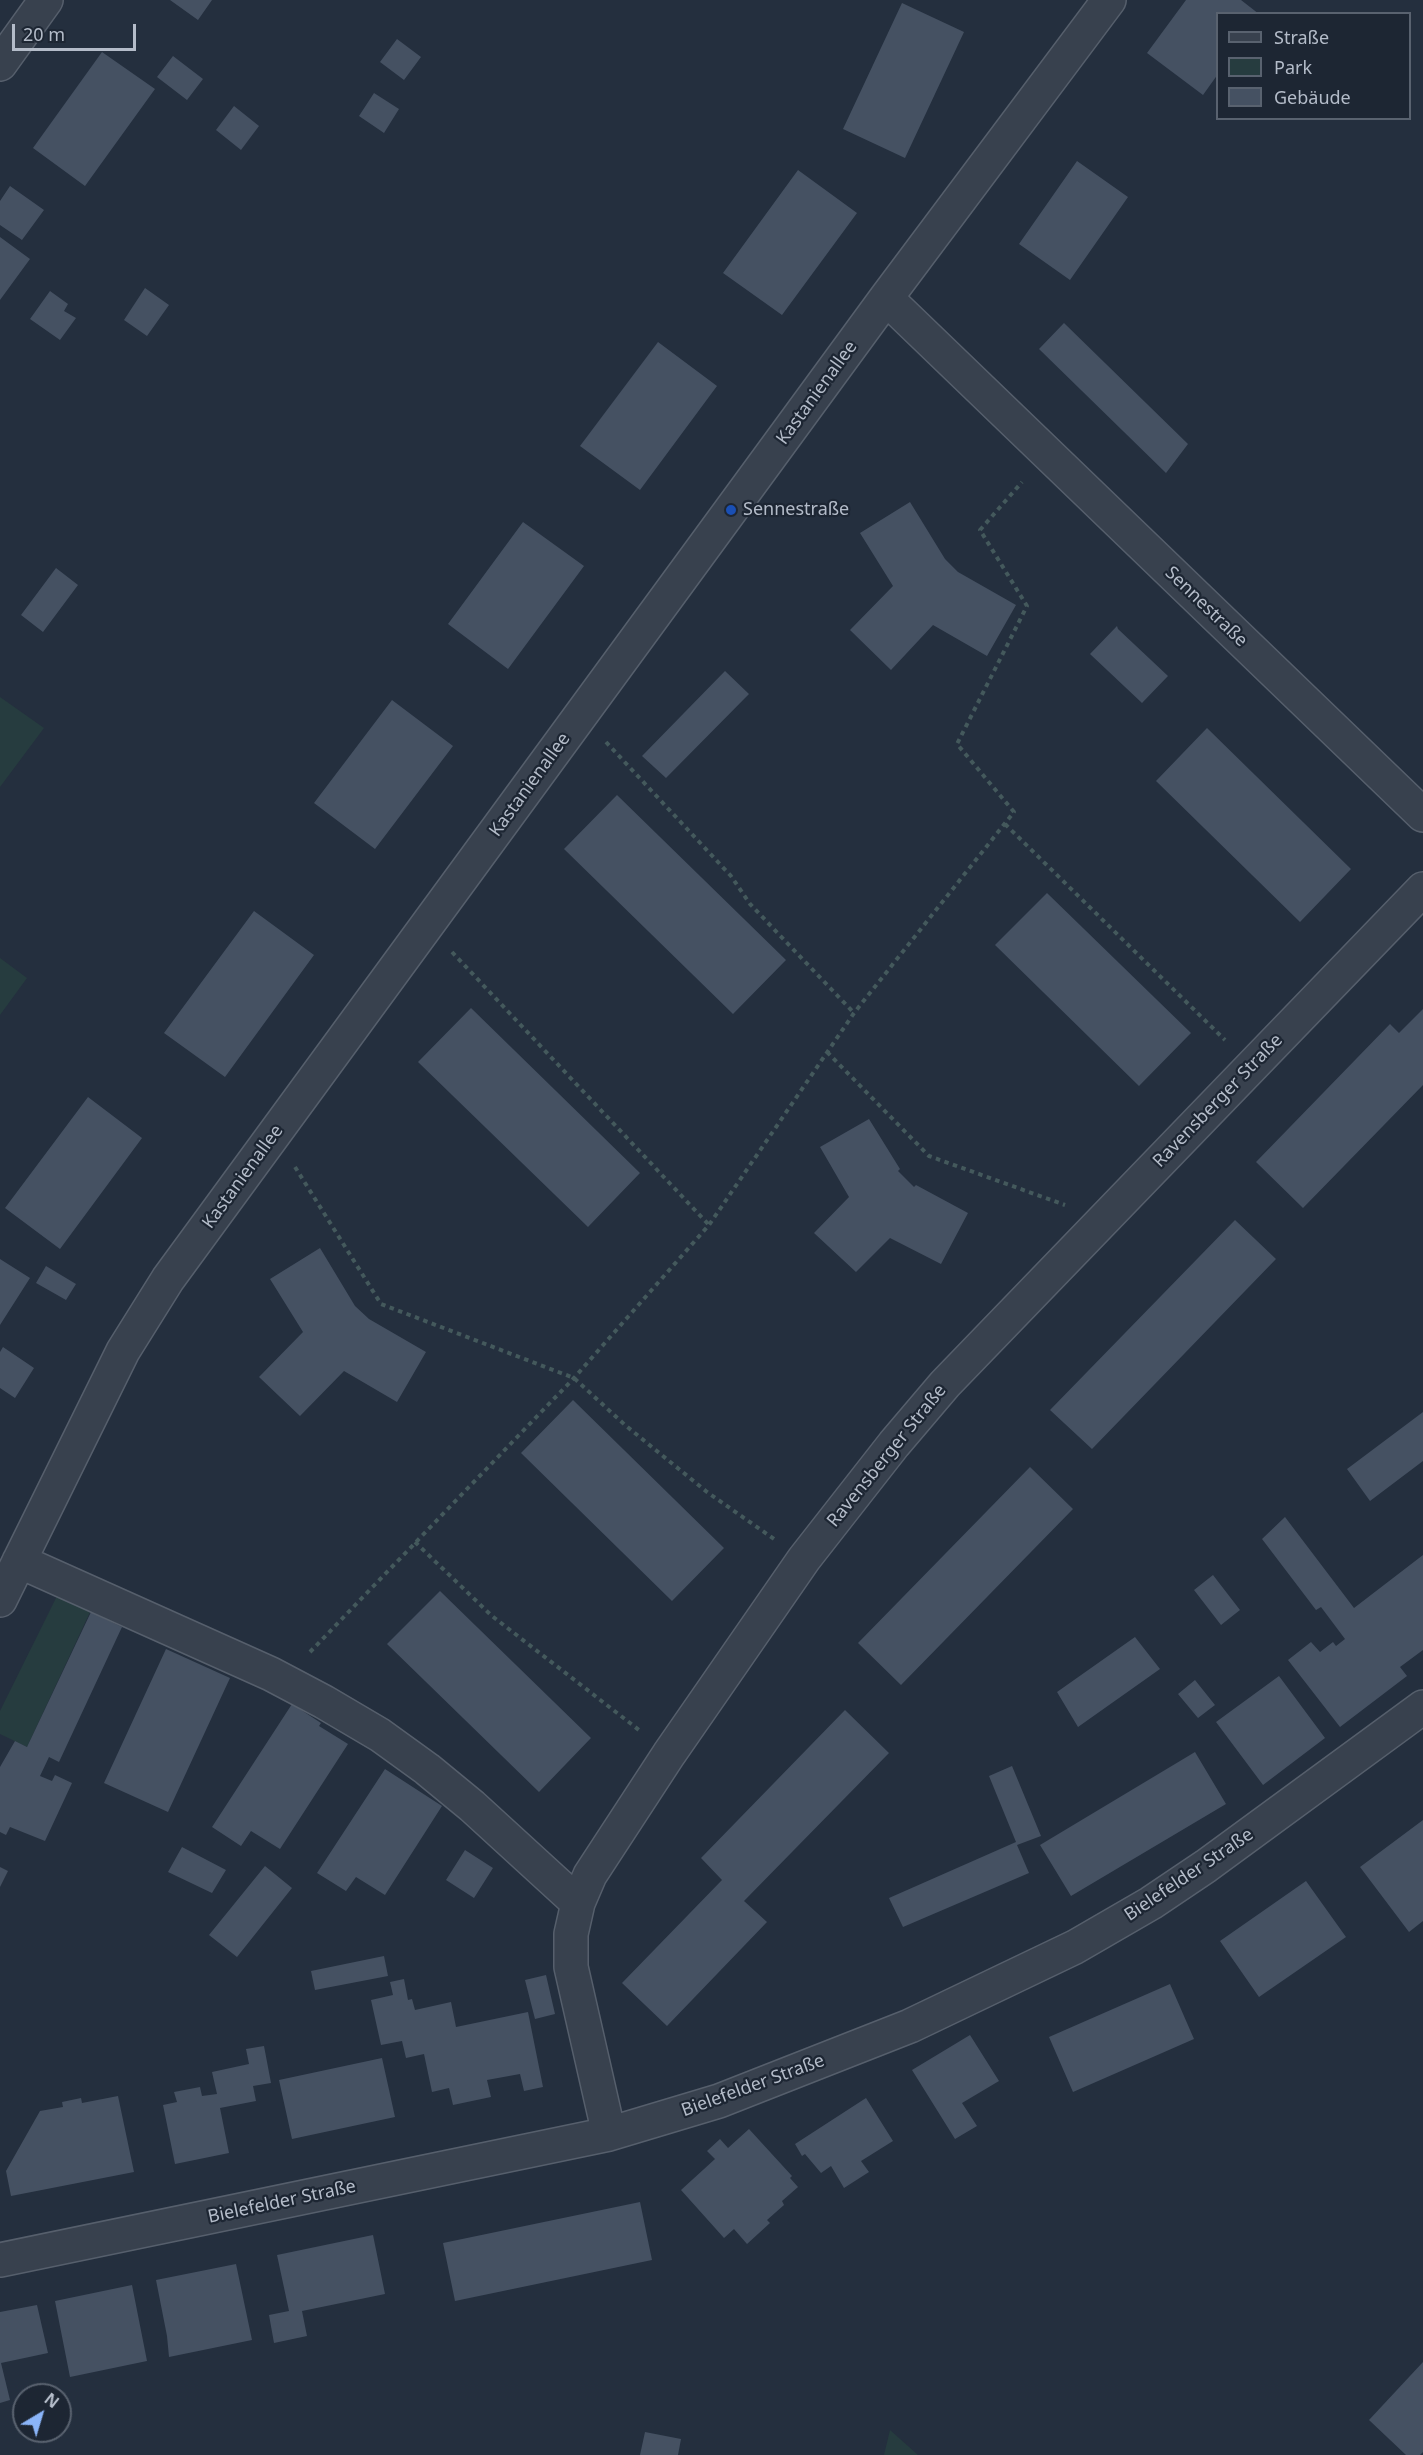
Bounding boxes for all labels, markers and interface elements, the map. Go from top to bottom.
scale bar [15,12,140,50]
legend [1216,12,1411,120]
text: 20 m [23,22,65,46]
text: Straße [1274,25,1329,49]
text: Park [1274,55,1312,79]
text: Gebäude [1274,85,1351,109]
street label: Kastanienallee [772,337,862,449]
place label: Sennestraße [743,499,849,521]
marker: Sennestraße [724,503,738,517]
street label: Sennestraße [1160,562,1252,652]
street label: Kastanienallee [485,729,575,841]
street label: Ravensberger Straße [1149,1030,1287,1172]
street label: Kastanienallee [198,1121,288,1233]
street label: Ravensberger Straße [823,1380,951,1532]
street label: Bielefelder Straße [1121,1824,1257,1926]
street label: Bielefelder Straße [679,2050,827,2122]
street label: Bielefelder Straße [206,2176,358,2228]
north arrow [12,2383,72,2443]
text: N [40,2388,64,2413]

